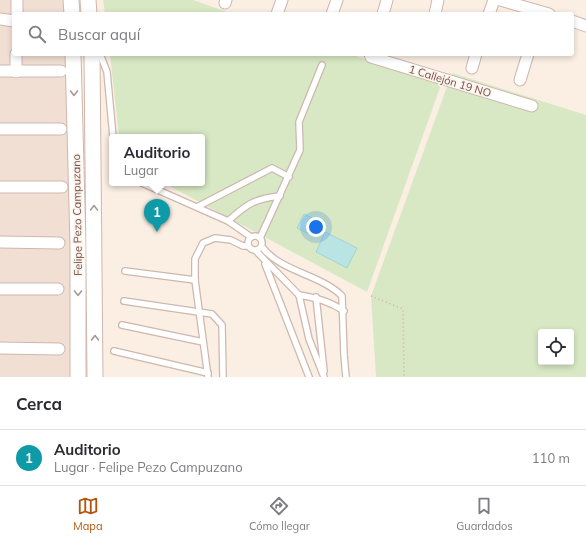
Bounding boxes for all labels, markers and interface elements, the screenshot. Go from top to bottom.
search box [12,12,574,56]
icon: search [26,23,48,45]
text: Buscar aquí [58,25,140,44]
street label: 1 Callejón 19 NO [407,62,493,100]
one-way arrow [70,90,78,96]
popup [109,134,205,186]
text: Auditorio [124,143,190,162]
street label: Felipe Pezo Campuzano [69,154,85,276]
text: Lugar [124,162,159,178]
pin: 1 [144,199,170,232]
one-way arrow [90,205,98,211]
your location [306,217,326,237]
one-way arrow [74,290,82,296]
map controls [538,329,574,365]
button: locate [538,329,574,365]
one-way arrow [91,335,99,341]
text: Cerca [16,393,62,414]
text: Auditorio [54,440,121,459]
text: 1 [25,450,33,466]
text: 110 m [532,450,570,466]
text: Lugar · Felipe Pezo Campuzano [54,459,243,475]
tab: Mapa [73,495,103,533]
tab: Cómo llegar [249,495,310,533]
tab: Guardados [456,495,513,533]

